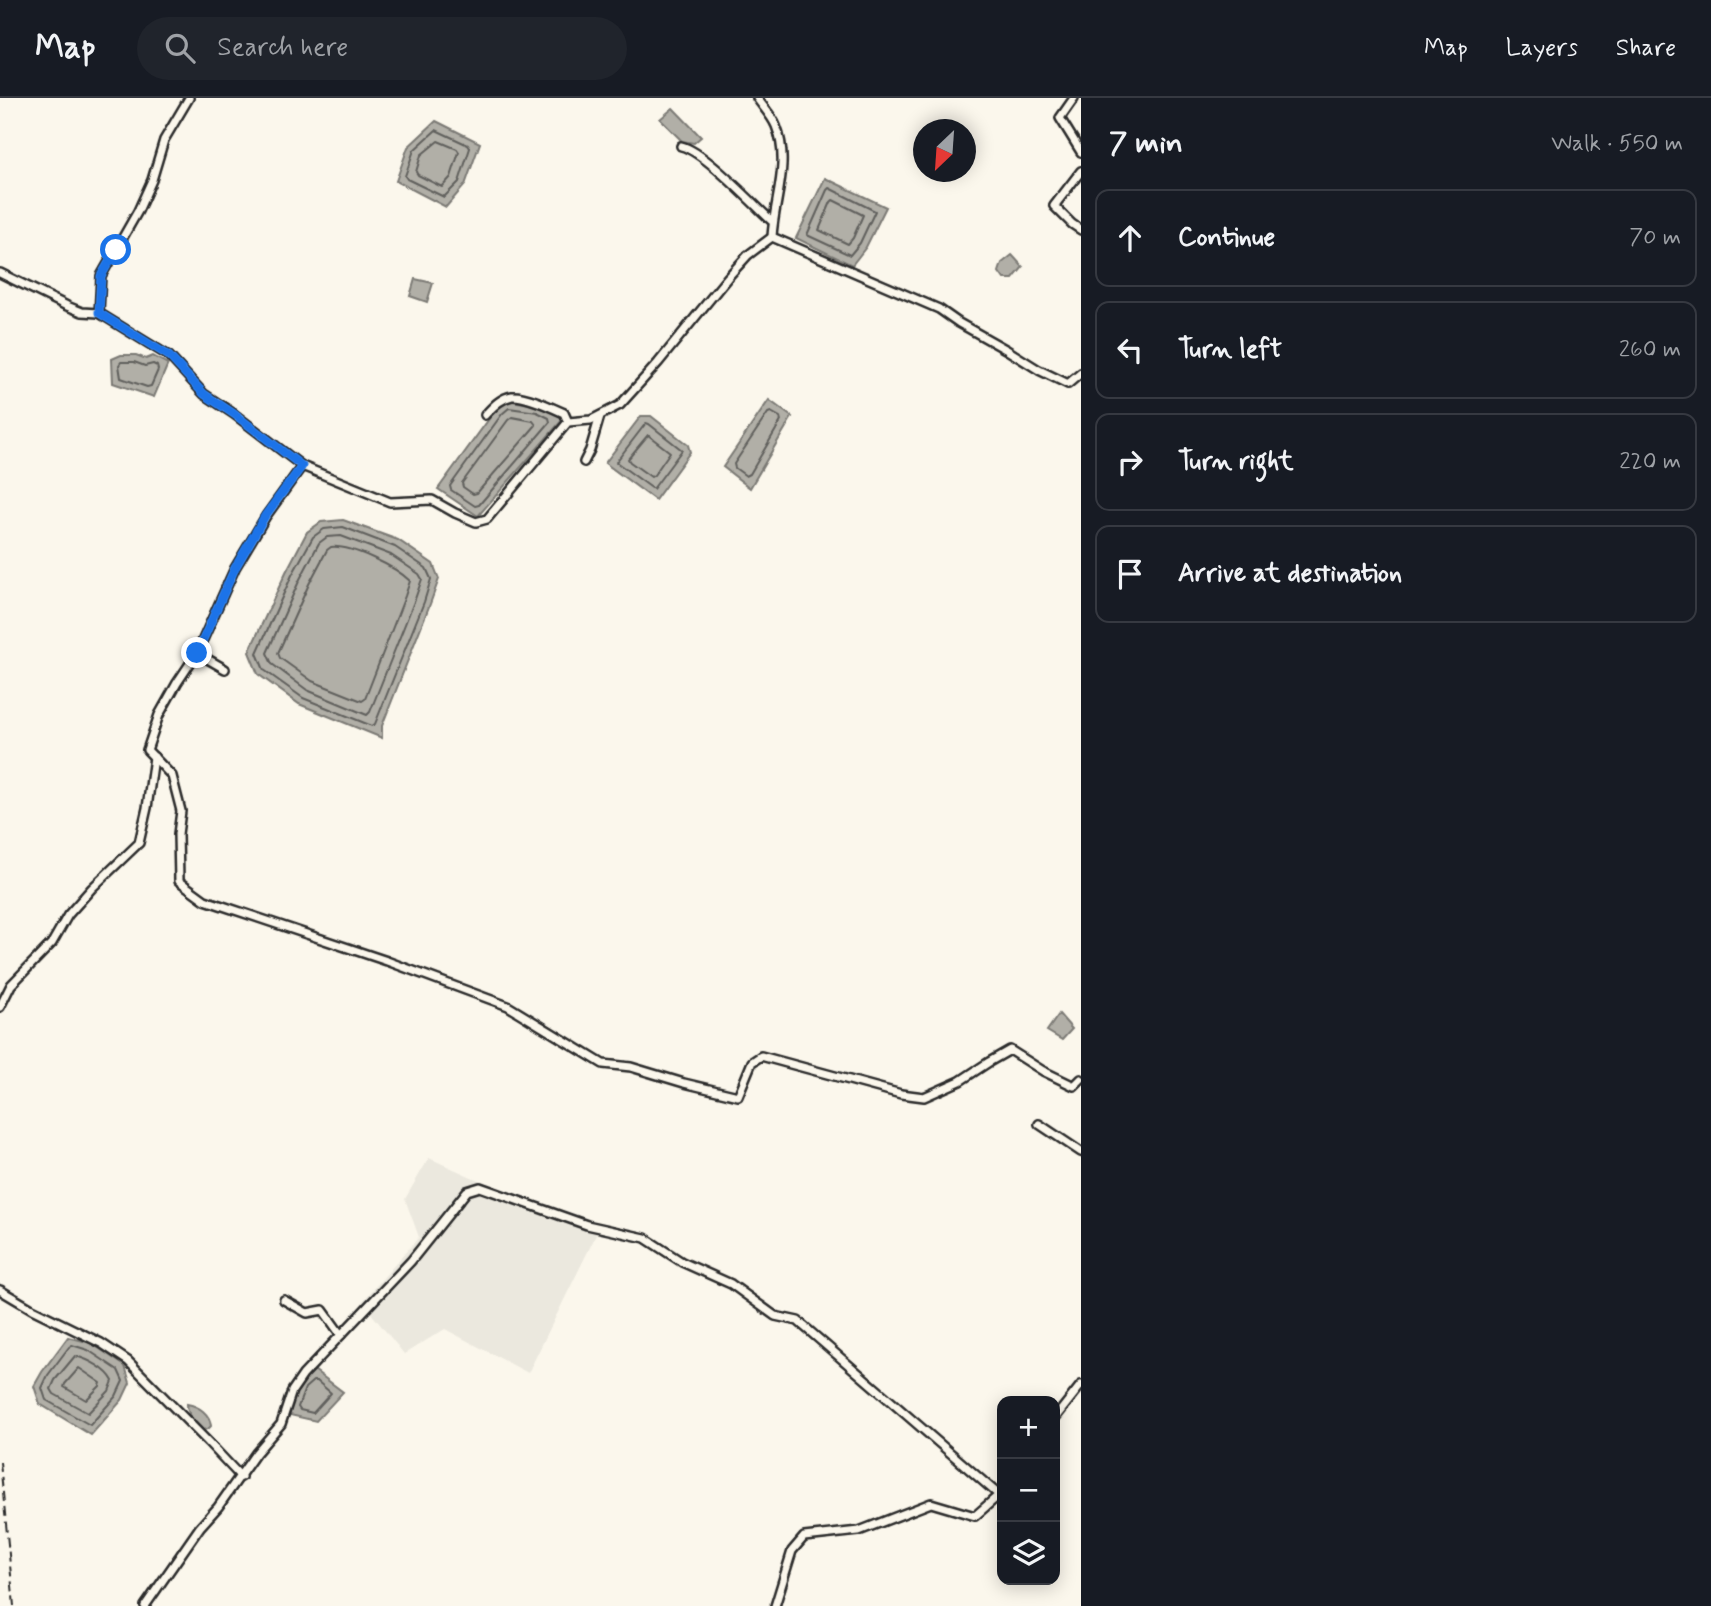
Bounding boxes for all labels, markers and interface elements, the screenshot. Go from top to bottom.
search box [137,17,627,80]
text: Map [35,26,95,70]
icon: search [161,29,199,67]
text: Search here [217,31,348,65]
text: Map [1424,33,1468,64]
text: Layers [1506,33,1578,64]
text: Share [1616,33,1676,64]
north arrow [913,119,976,182]
text: 7 min [1109,124,1183,163]
text: Walk · 550 m [1551,129,1683,159]
icon: ahead [1111,219,1149,257]
text: Continue [1178,221,1275,255]
text: 70 m [1629,223,1681,253]
route start [100,234,131,265]
icon: left [1111,331,1149,369]
text: Turn left [1178,333,1282,367]
text: 260 m [1619,335,1681,365]
icon: right [1111,443,1149,481]
text: Turn right [1178,445,1294,479]
text: 220 m [1619,447,1681,477]
icon: arrive [1111,555,1149,593]
text: Arrive at destination [1178,557,1402,591]
route end [181,637,212,668]
map controls [997,1396,1060,1585]
button: + [997,1396,1060,1459]
button: − [997,1459,1060,1522]
button: layers [997,1522,1060,1585]

